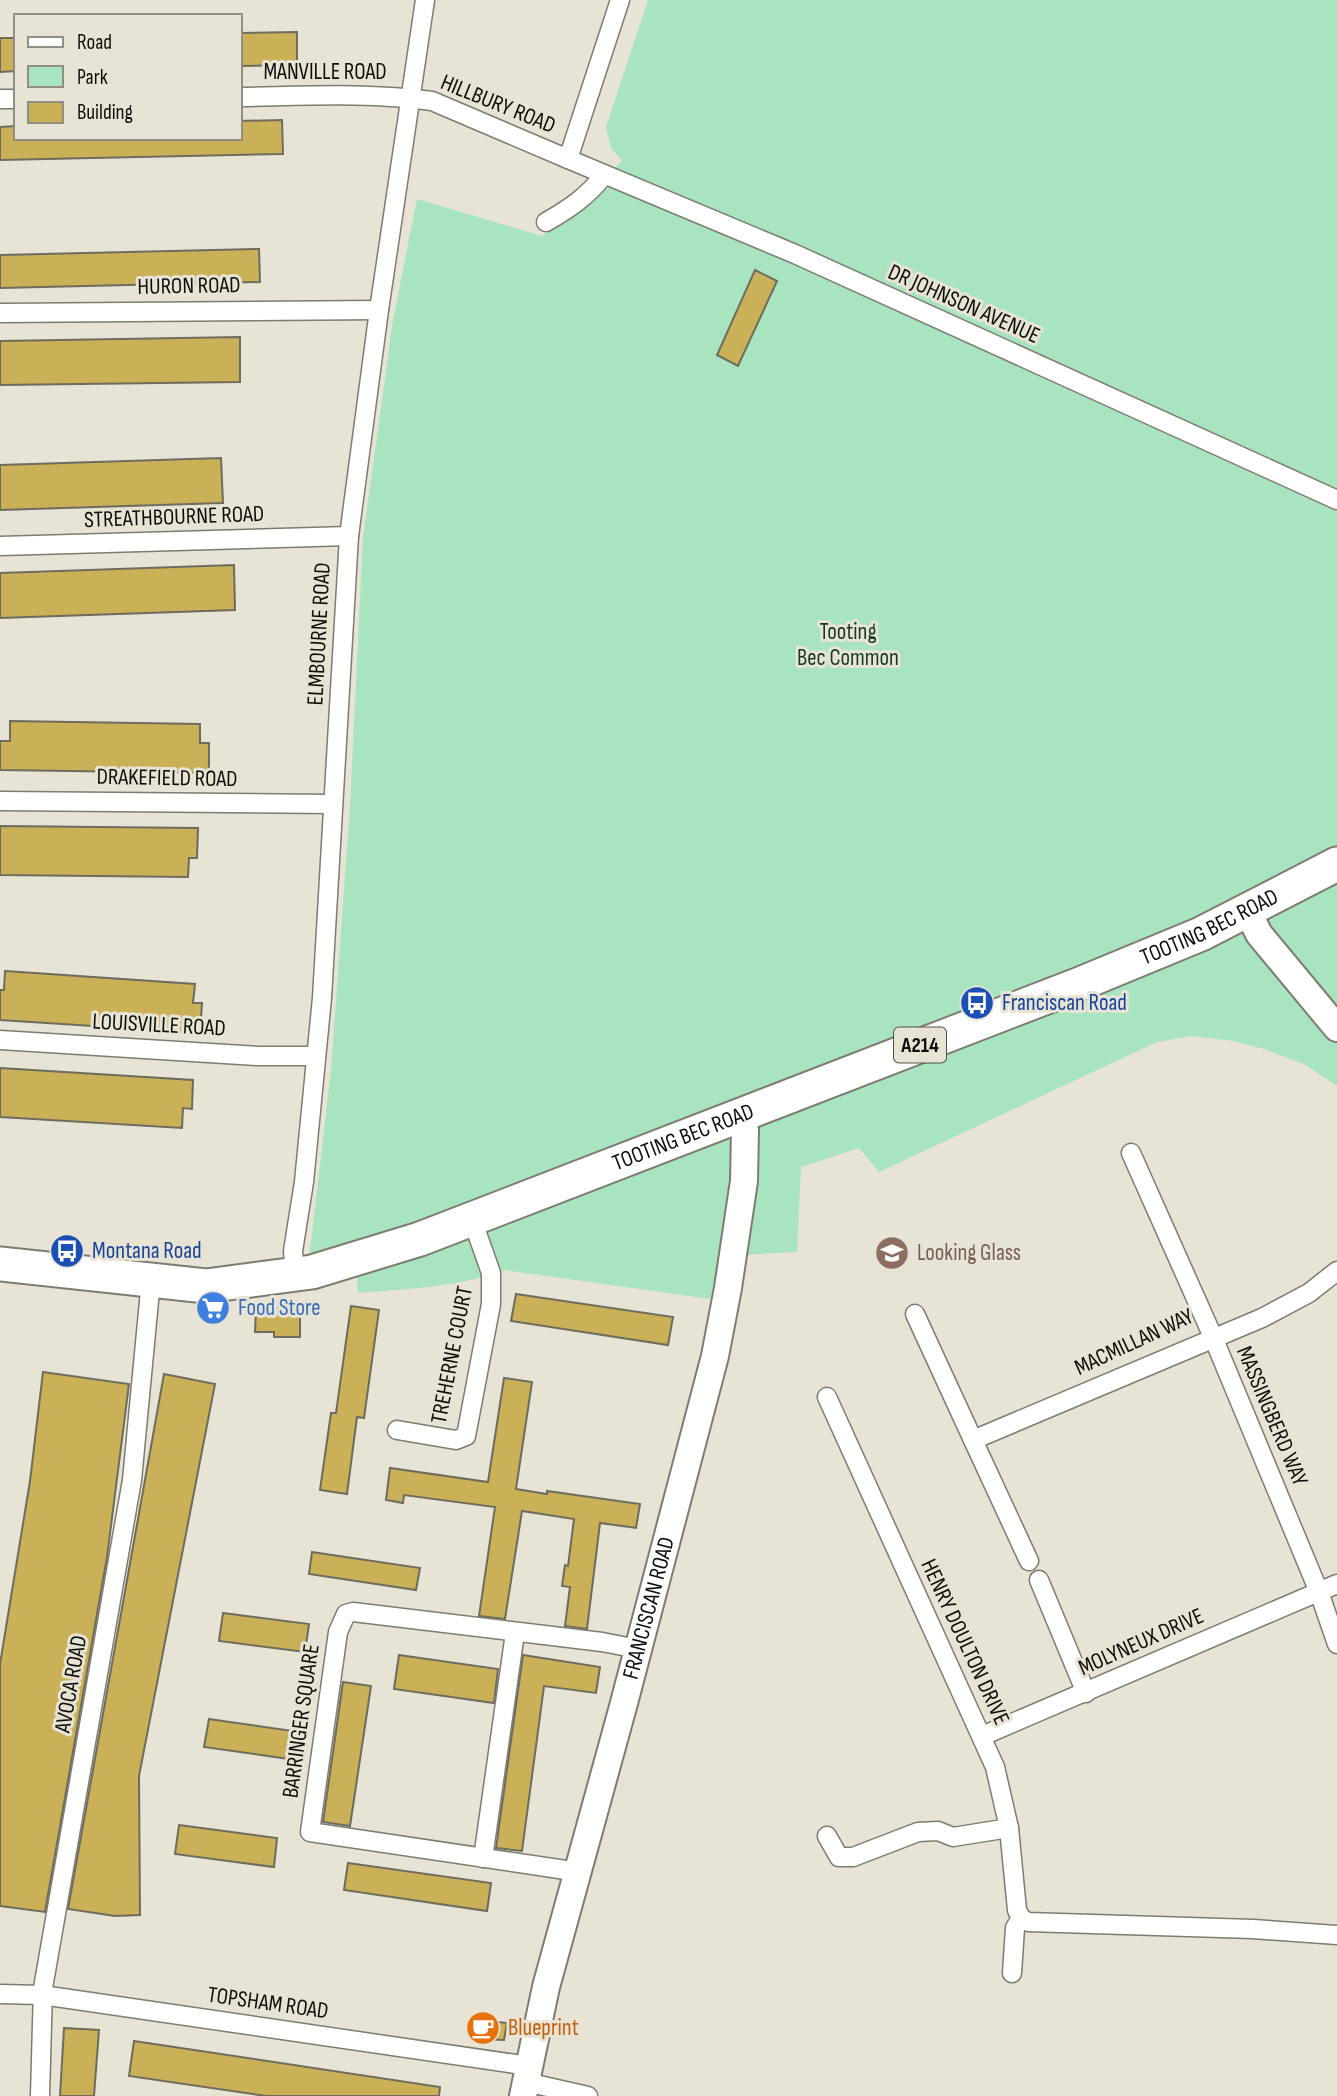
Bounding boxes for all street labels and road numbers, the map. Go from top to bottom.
street label: MANVILLE ROAD [263,58,387,86]
street label: HILLBURY ROAD [437,68,559,140]
street label: DR JOHNSON AVENUE [884,258,1044,350]
street label: HURON ROAD [137,271,241,301]
street label: STREATHBOURNE ROAD [83,500,265,534]
street label: ELMBOURNE ROAD [301,562,337,706]
street label: DRAKEFIELD ROAD [96,763,238,793]
street label: TOOTING BEC ROAD [1136,883,1283,971]
street label: LOUISVILLE ROAD [92,1008,226,1042]
road number: A214 [894,1028,946,1062]
street label: TOOTING BEC ROAD [608,1097,758,1177]
street label: TREHERNE COURT [425,1284,479,1426]
street label: MACMILLAN WAY [1070,1302,1198,1382]
street label: MASSINGBERD WAY [1230,1342,1314,1490]
street label: FRANCISCAN ROAD [617,1534,681,1682]
street label: HENRY DOULTON DRIVE [914,1555,1016,1729]
street label: MOLYNEUX DRIVE [1074,1602,1208,1682]
street label: AVOCA ROAD [49,1633,93,1736]
street label: BARRINGER SQUARE [276,1642,326,1800]
street label: TOPSHAM ROAD [206,1981,330,2025]

